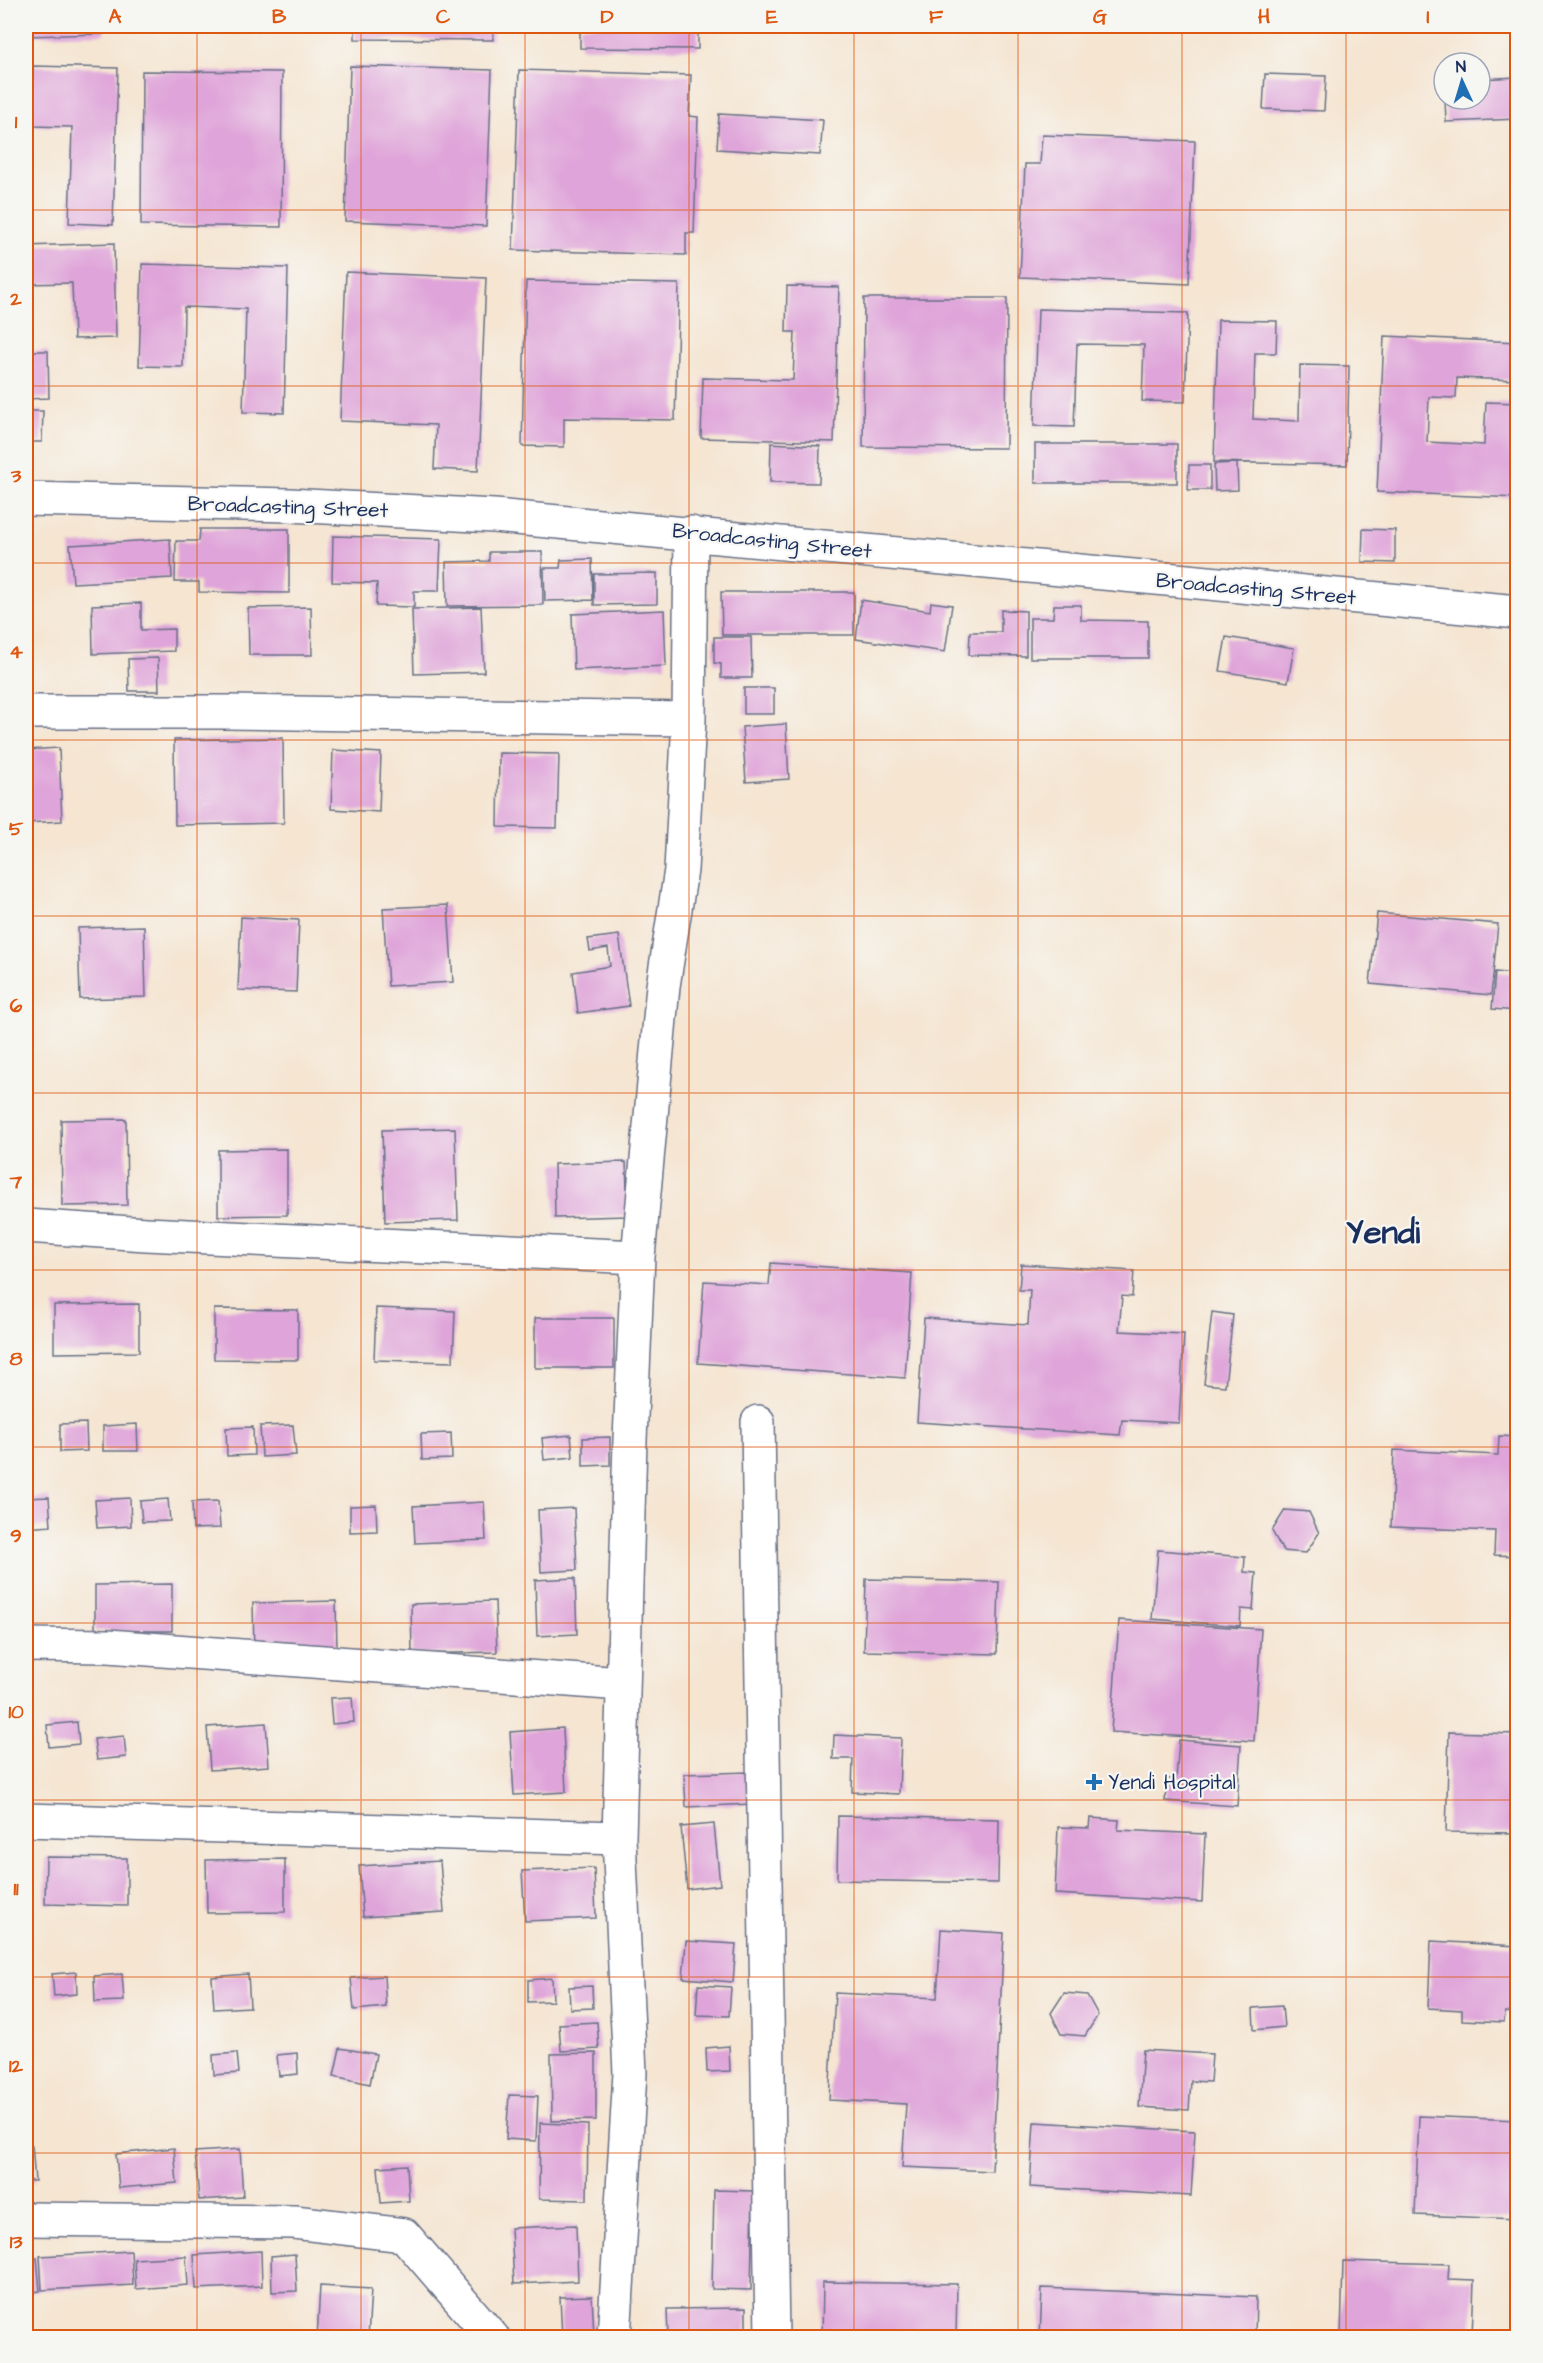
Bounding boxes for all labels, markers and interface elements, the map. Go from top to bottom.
text: A [109,3,122,31]
text: B [272,3,287,31]
text: C [436,3,451,31]
text: D [601,3,614,31]
text: E [766,3,778,31]
text: F [929,3,944,31]
text: G [1093,3,1107,31]
text: H [1258,3,1270,31]
text: I [1426,3,1430,31]
north arrow [1432,51,1492,111]
text: N [1455,56,1467,78]
text: 1 [15,108,18,136]
text: 2 [9,285,22,313]
text: 3 [10,462,22,490]
street label: Broadcasting Street [187,489,389,527]
street label: Broadcasting Street [671,516,874,568]
street label: Broadcasting Street [1155,566,1358,614]
text: 4 [9,638,23,666]
text: 5 [9,815,24,843]
text: 6 [10,992,23,1020]
text: 7 [9,1168,23,1196]
district label: Yendi [1346,1210,1421,1256]
text: 8 [10,1345,23,1373]
text: 9 [10,1522,22,1550]
text: 10 [8,1698,24,1726]
place label: Yendi Hospital [1108,1768,1236,1798]
marker: Yendi Hospital [1085,1773,1103,1791]
text: 11 [13,1875,19,1903]
text: 12 [9,2052,24,2080]
text: 13 [10,2228,23,2256]

